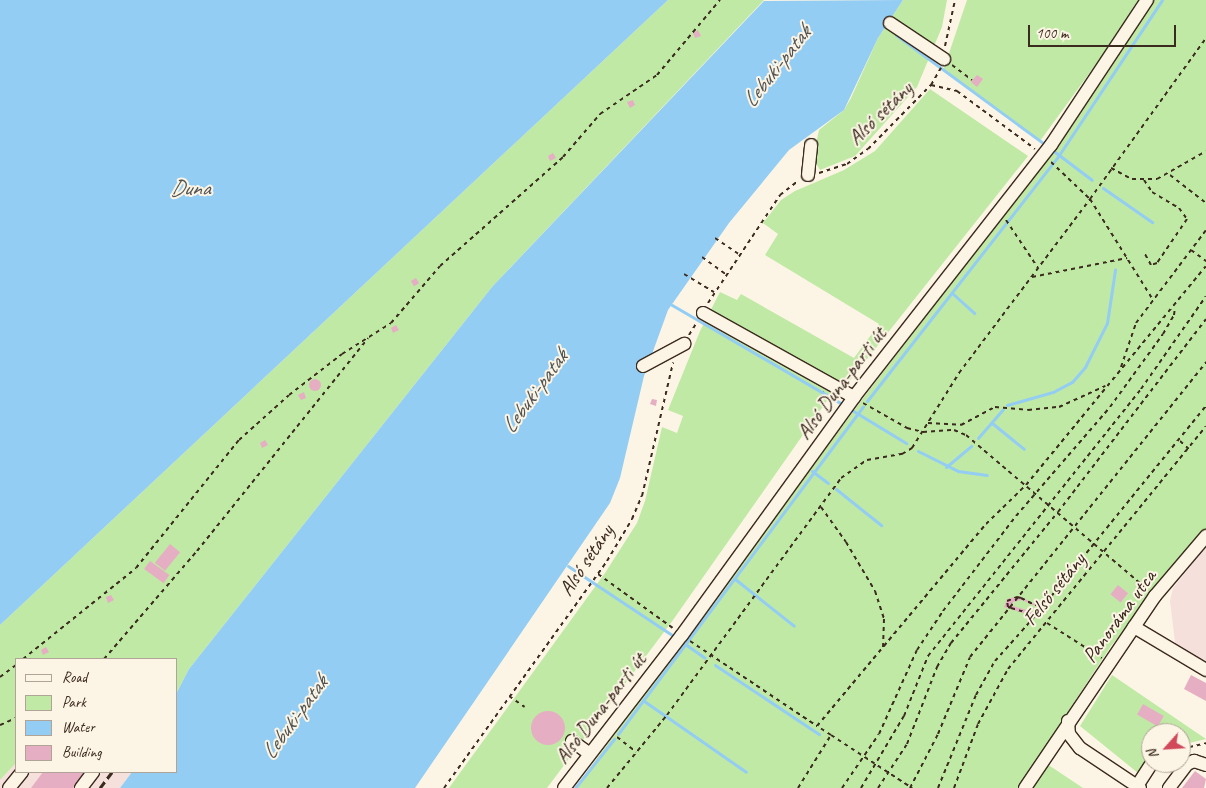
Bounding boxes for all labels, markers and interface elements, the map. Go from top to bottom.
scale bar [1031,15,1178,47]
water label: Lebuki-patak [737,21,817,113]
text: 100 m [1036,24,1068,43]
street label: Alsó sétány [842,76,918,150]
water label: Duna [170,176,210,202]
street label: Alsó Duna-parti út [791,322,891,444]
water label: Lebuki-patak [496,346,574,438]
street label: Alsó sétány [553,520,619,600]
street label: Felső sétány [1017,548,1091,630]
street label: Panoráma utca [1077,565,1161,667]
street label: Alsó Duna-parti út [549,648,651,768]
legend [15,658,178,773]
text: Road [62,668,87,687]
water label: Lebuki-patak [256,672,334,764]
text: Park [62,693,86,712]
text: Water [62,718,95,737]
north arrow [1141,723,1191,773]
text: Building [62,743,101,762]
text: N [1143,747,1163,762]

